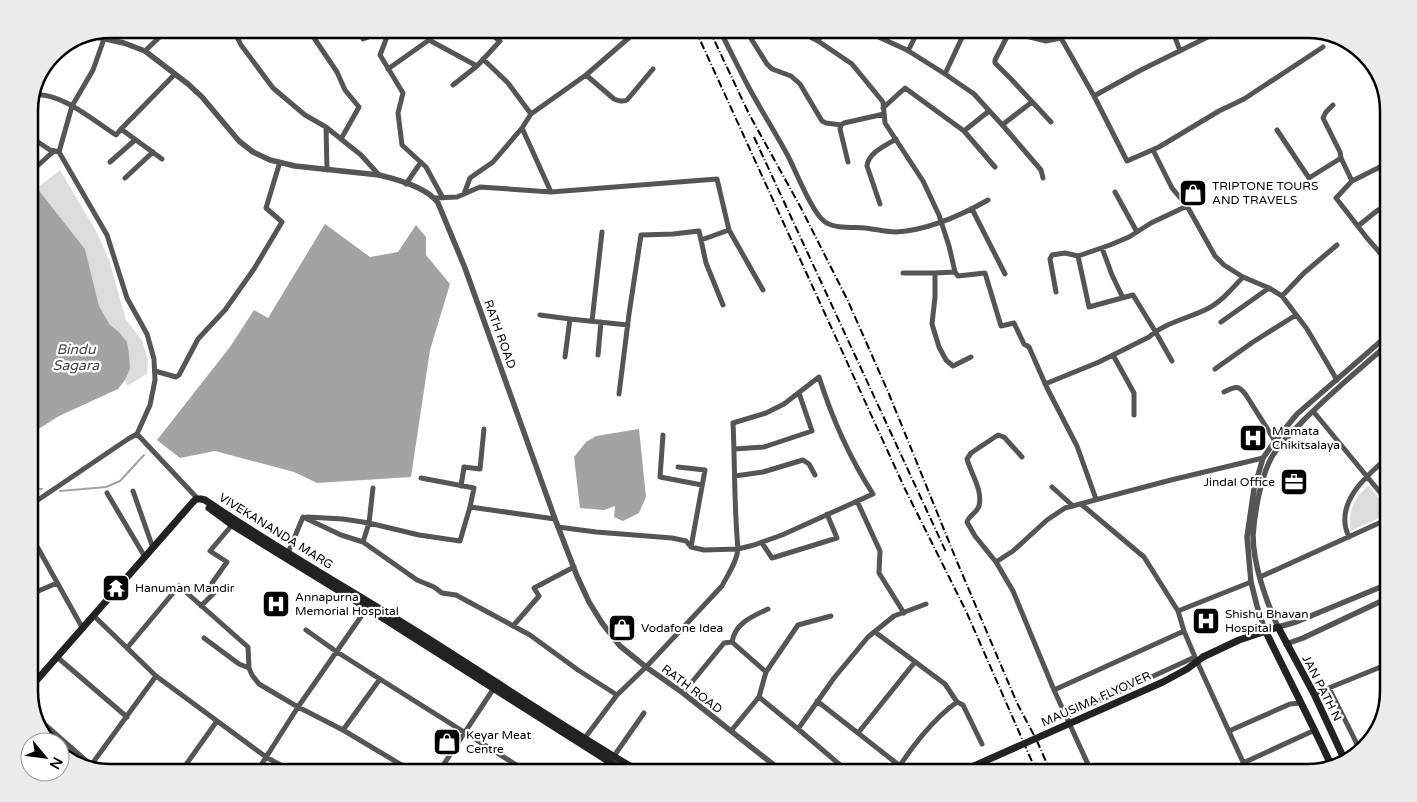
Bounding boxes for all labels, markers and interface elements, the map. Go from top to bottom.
shop icon: TRIPTONE TOURS AND TRAVELS [1178,178,1208,208]
place label: TRIPTONE TOURS AND TRAVELS [1212,179,1318,207]
street label: RATH ROAD [481,298,519,370]
water label: Bindu Sagara [53,341,100,374]
hospital icon: Mamata Chikitsalaya [1238,423,1268,453]
place label: Mamata Chikitsalaya [1272,424,1340,452]
office icon: Jindal Office [1279,467,1309,497]
place label: Jindal Office [1203,475,1275,489]
street label: VIVEKANANDA MARG [216,490,336,572]
temple icon: Hanuman Mandir [101,573,131,603]
place label: Hanuman Mandir [135,581,235,595]
hospital icon: Annapurna Memorial Hospital [261,589,291,619]
place label: Annapurna Memorial Hospital [295,590,399,618]
hospital icon: Shishu Bhavan Hospital [1191,606,1221,636]
place label: Shishu Bhavan Hospital [1225,607,1309,635]
shop icon: Vodafone Idea [607,613,637,643]
place label: Vodafone Idea [641,621,723,635]
street label: JAN PATH N [1299,653,1345,723]
street label: RATH ROAD [659,662,725,716]
street label: MAUSIMA FLYOVER [1039,669,1153,729]
shop icon: Keyar Meat Centre [432,727,462,757]
place label: Keyar Meat Centre [466,728,531,756]
north arrow [20,732,70,782]
text: N [46,754,66,772]

